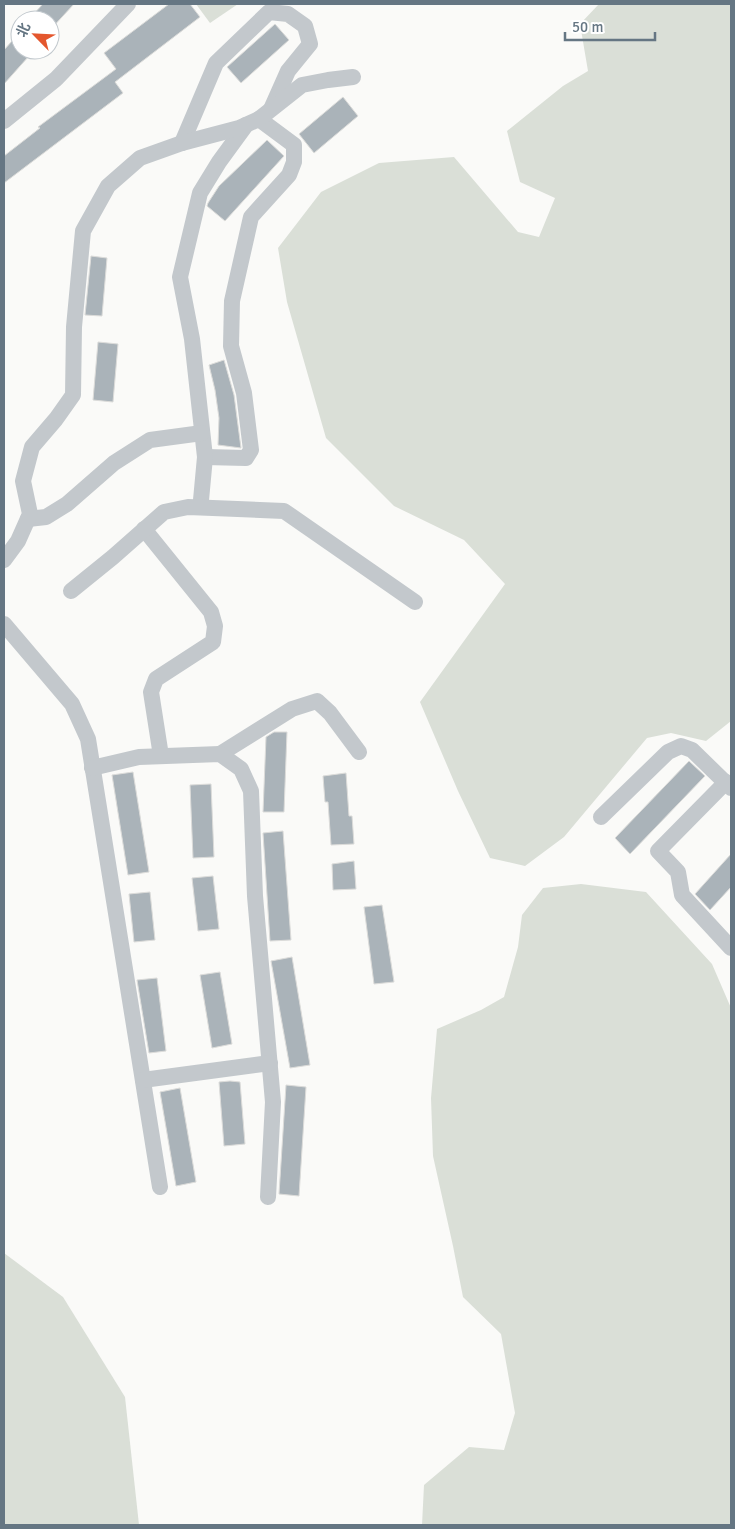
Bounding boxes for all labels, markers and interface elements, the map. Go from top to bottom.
north arrow [10,10,60,60]
scale bar [565,10,655,42]
text: 50 m [572,18,603,36]
text: 北 [13,20,34,40]

